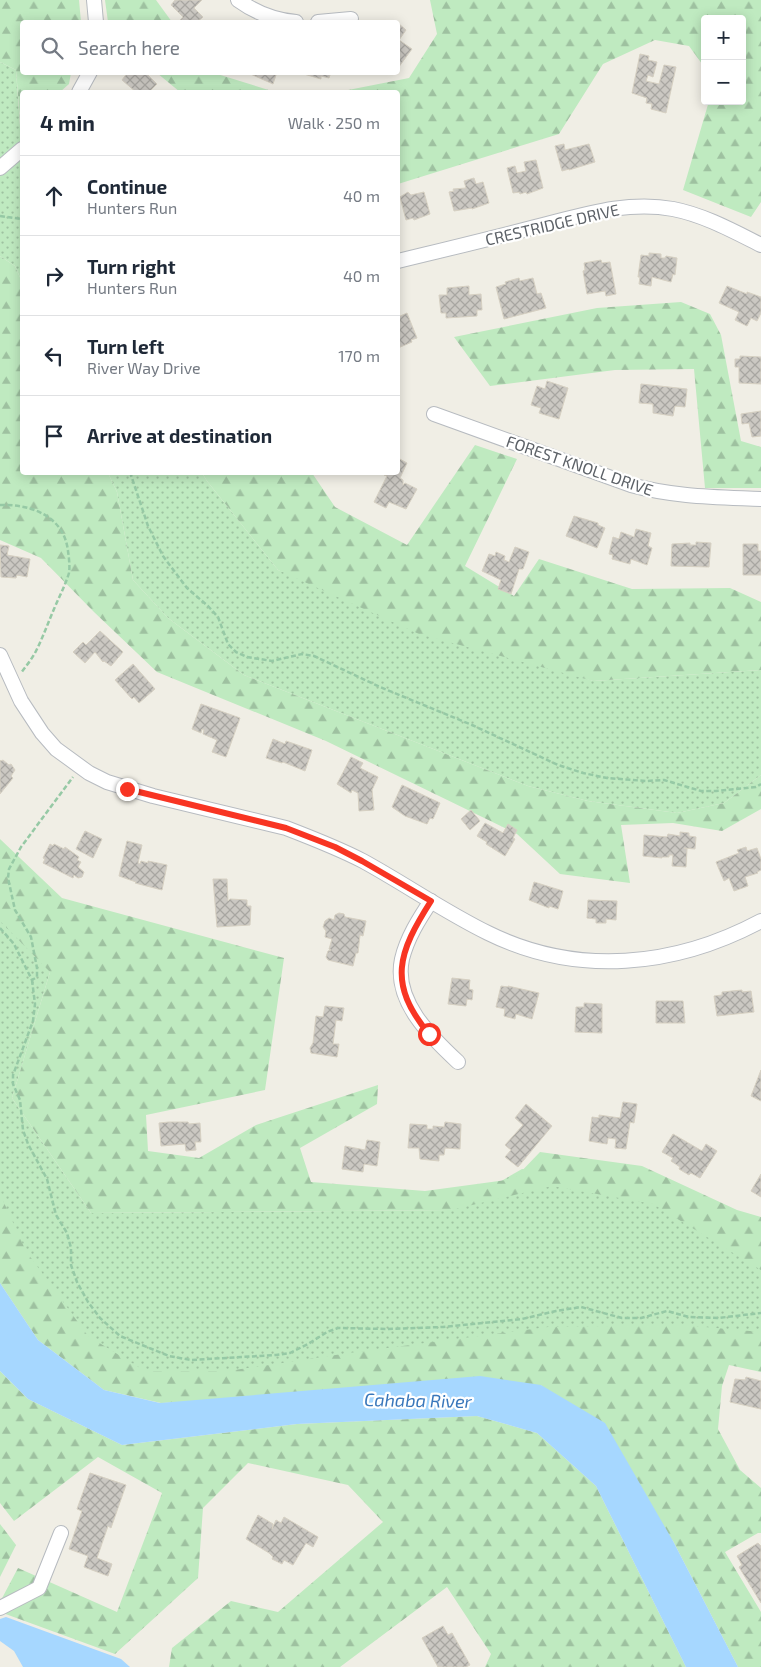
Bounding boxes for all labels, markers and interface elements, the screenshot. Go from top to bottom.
map controls [701,15,746,105]
button: + [701,15,746,60]
search box [20,20,400,75]
icon: search [38,34,66,62]
text: Search here [78,36,180,59]
button: − [701,60,746,105]
text: 4 min [40,110,95,135]
text: Walk · 250 m [288,113,380,132]
text: Continue [87,175,167,198]
icon: ahead [40,182,68,210]
text: 40 m [343,186,380,205]
text: Hunters Run [87,198,177,217]
street label: CRESTRIDGE DRIVE [483,199,621,249]
text: Turn right [87,255,175,278]
icon: right [40,262,68,290]
text: 40 m [343,266,380,285]
text: Hunters Run [87,278,177,297]
text: Turn left [87,335,164,358]
icon: left [40,342,68,370]
text: 170 m [338,346,380,365]
text: River Way Drive [87,358,201,377]
icon: arrive [40,422,68,450]
text: Arrive at destination [87,424,272,447]
street label: FOREST KNOLL DRIVE [504,431,656,499]
route end [116,778,139,801]
route start [418,1023,441,1046]
water label: Cahaba River [364,1388,473,1412]

